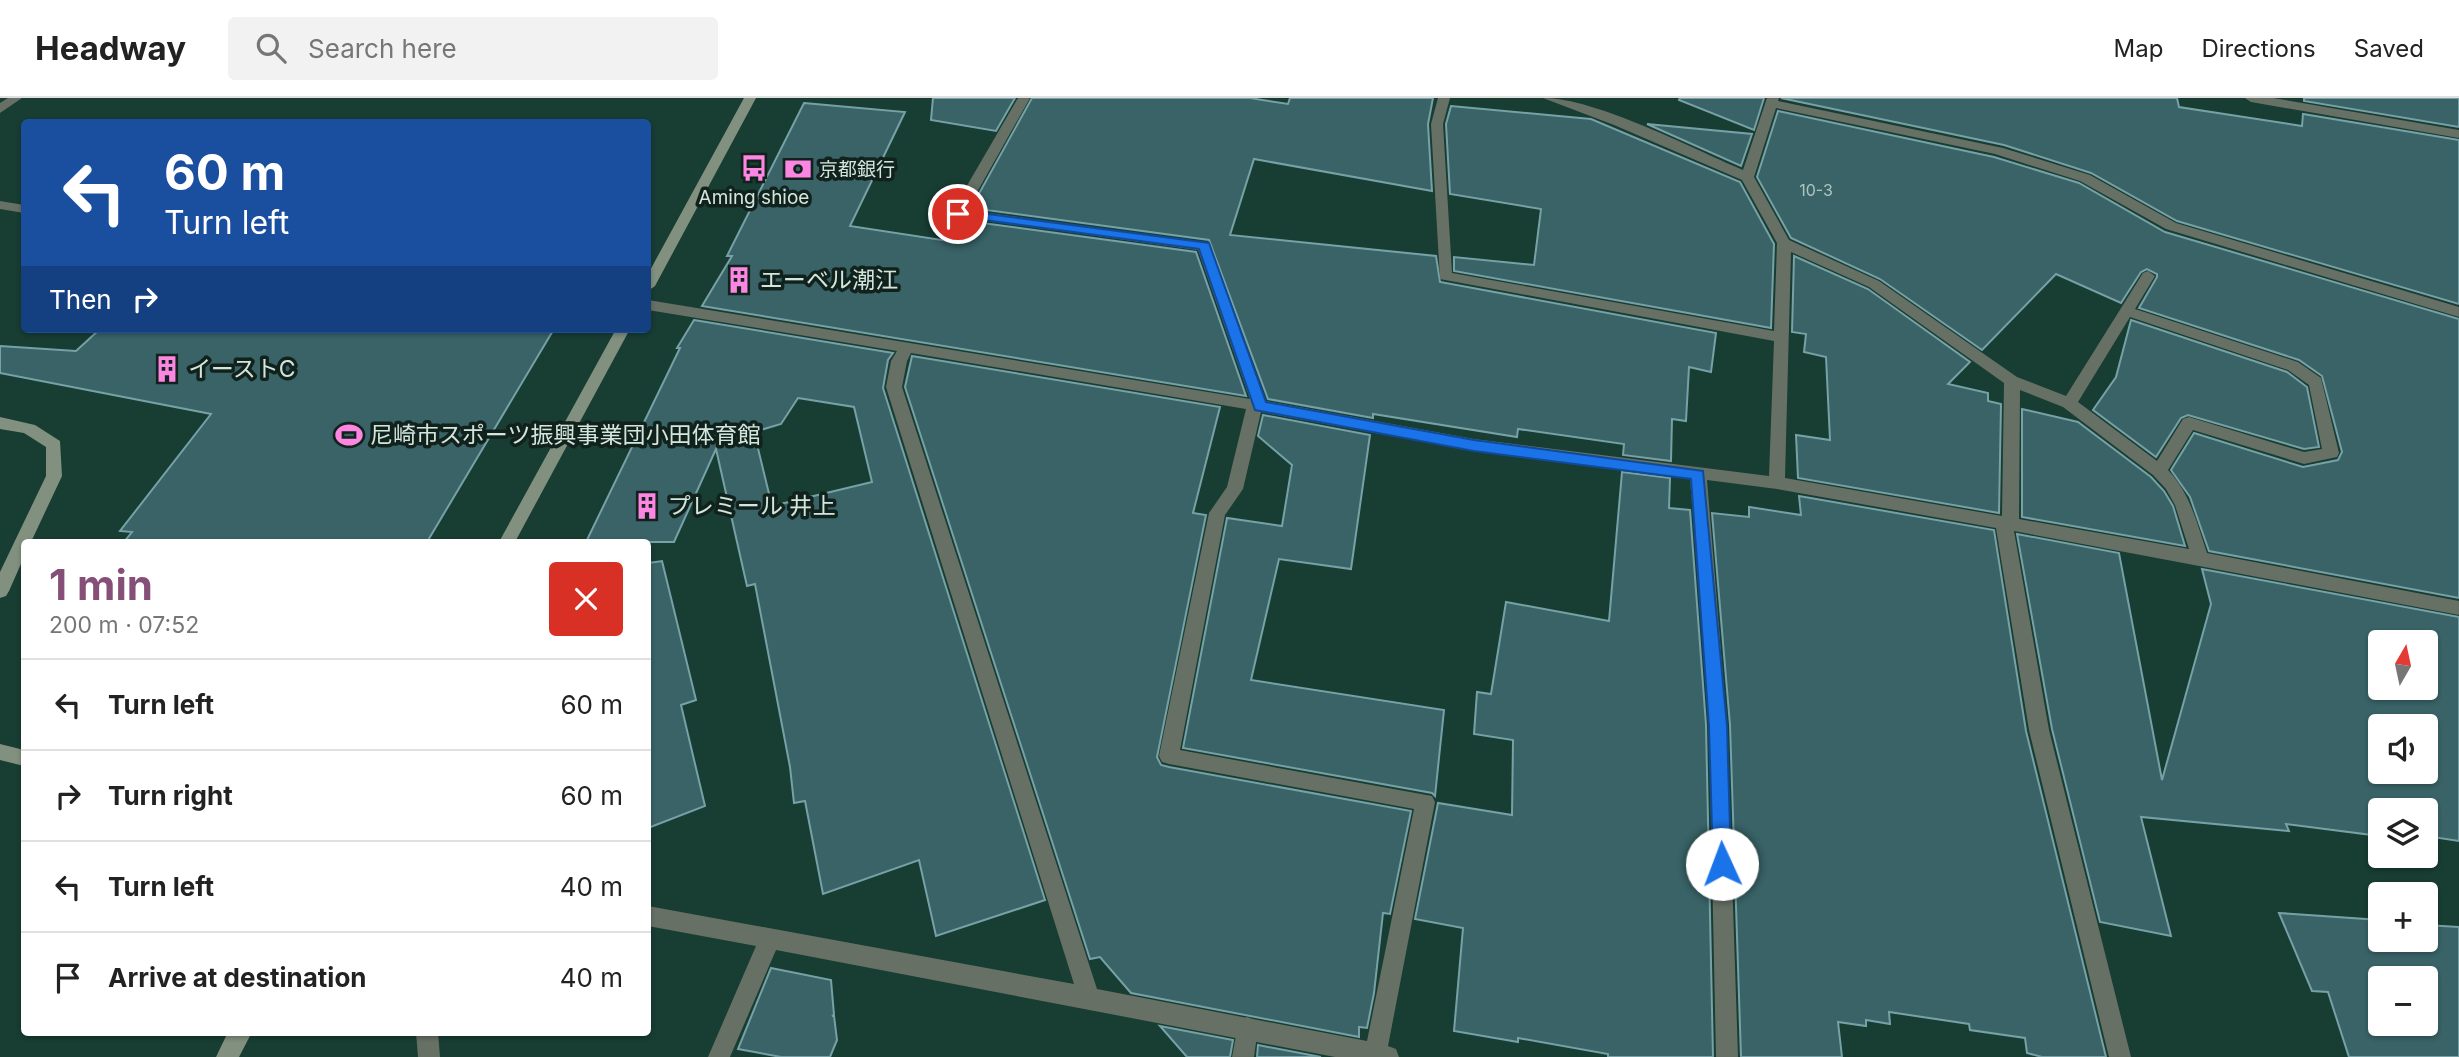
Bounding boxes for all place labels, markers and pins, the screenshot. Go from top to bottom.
bus stop icon: Aming shioe [739,153,769,183]
bank icon: 京都銀行 [783,154,813,184]
place label: 京都銀行 [819,158,895,181]
pin [928,184,988,244]
place label: Aming shioe [699,186,809,209]
building icon: エーベル潮江 [724,265,754,295]
place label: エーベル潮江 [760,266,898,294]
building icon: イーストC [152,354,182,384]
place label: イーストC [188,355,296,383]
sports icon: 尼崎市スポーツ振興事業団小田体育館 [334,420,364,450]
place label: 尼崎市スポーツ振興事業団小田体育館 [370,421,761,449]
building icon: プレミール 井上 [632,491,662,521]
place label: プレミール 井上 [668,492,835,520]

